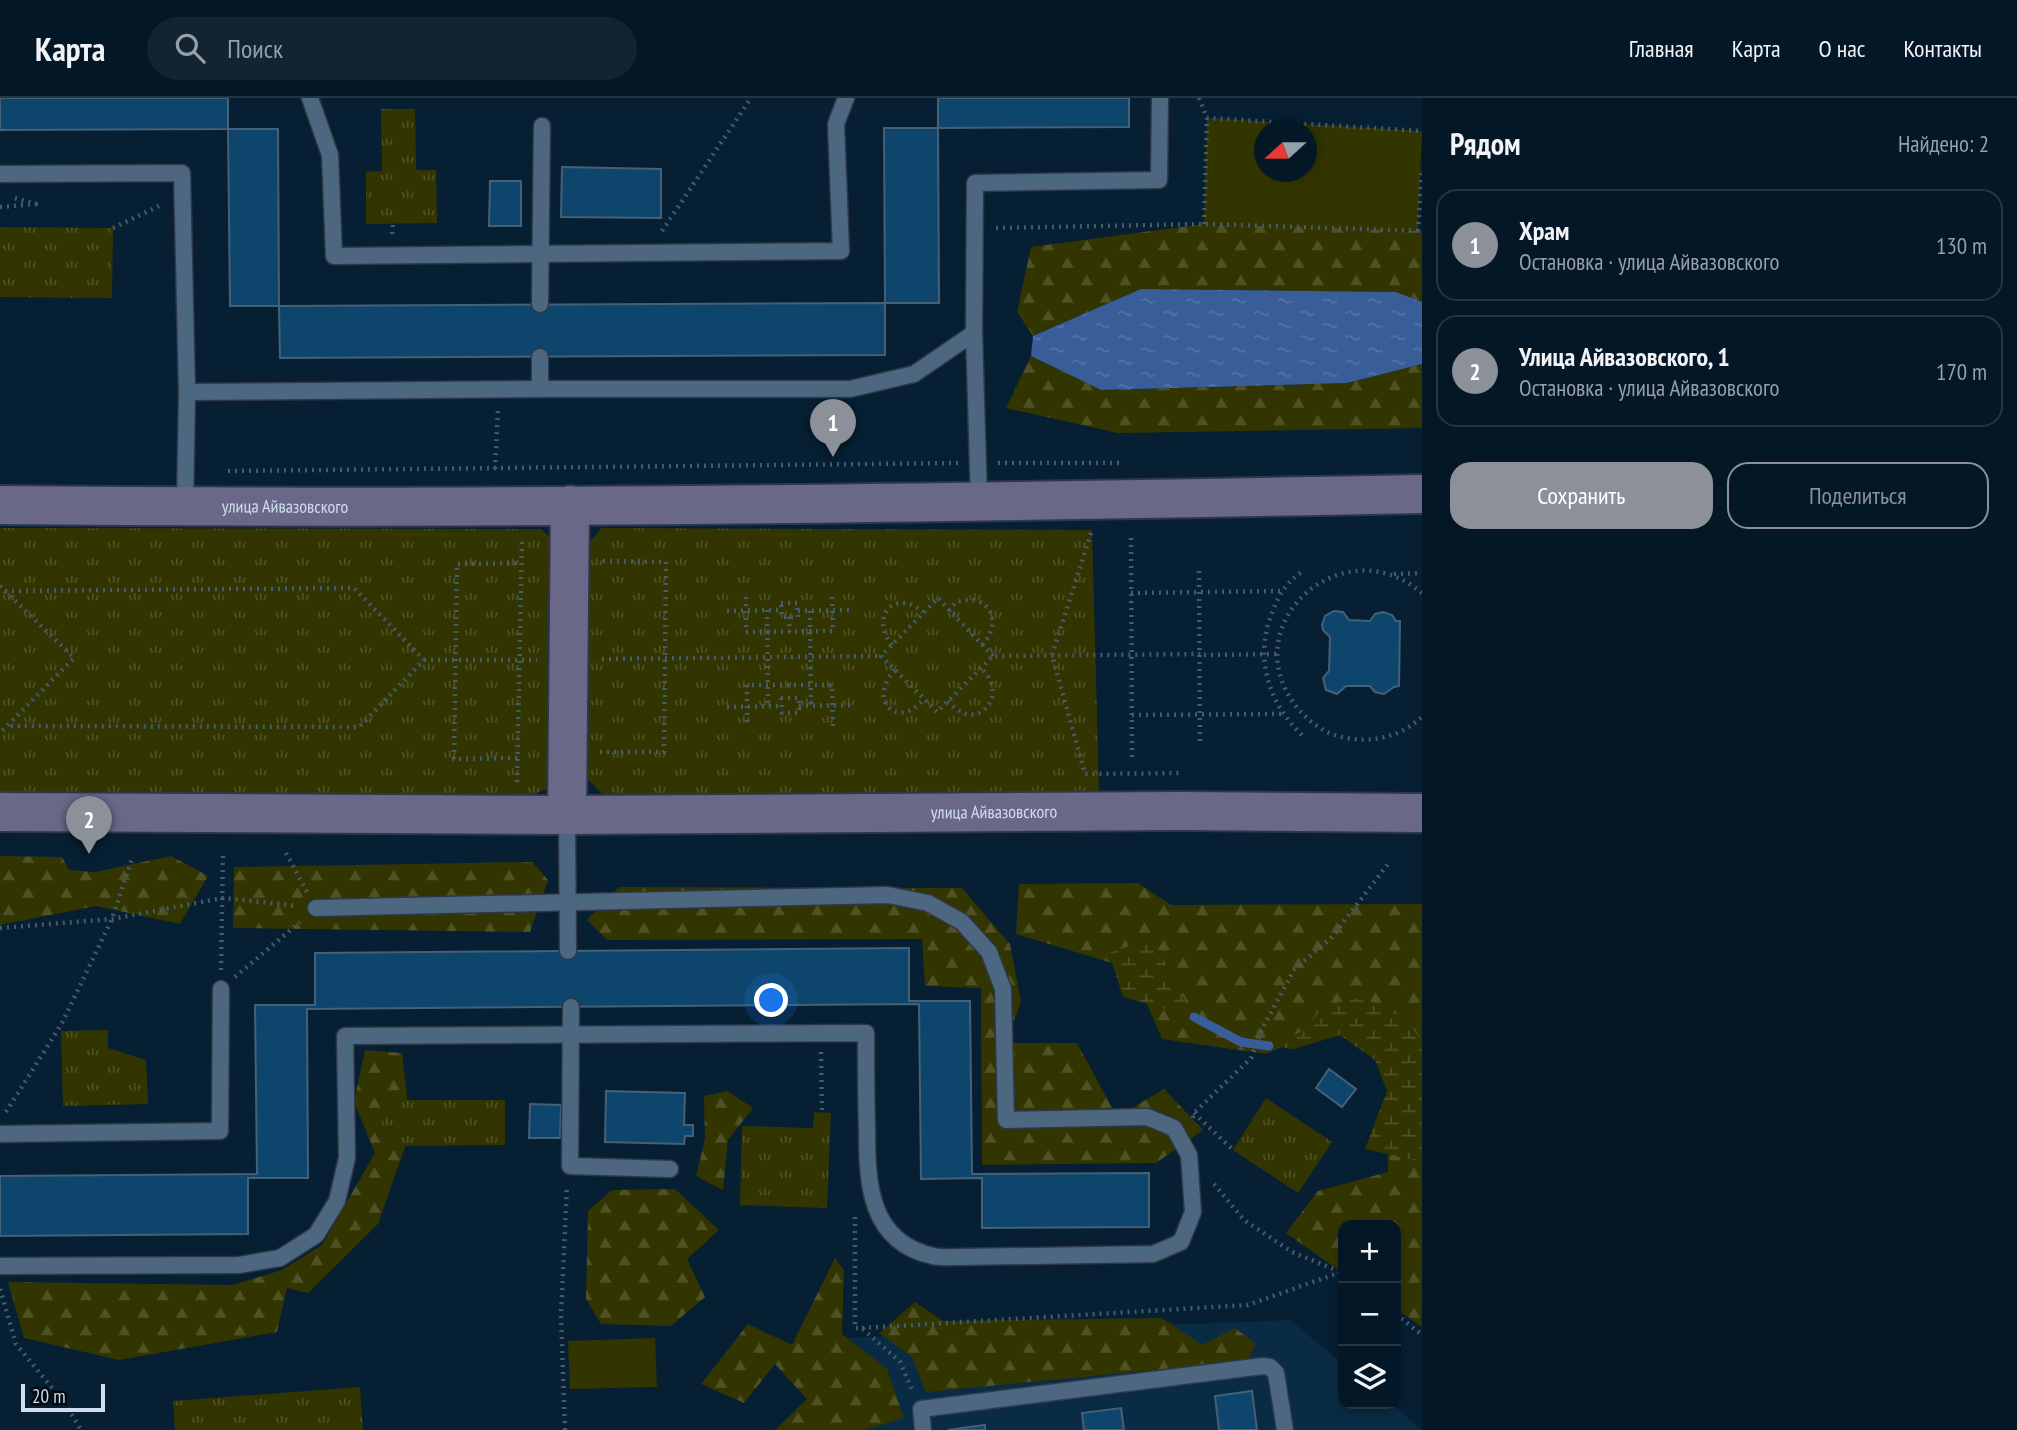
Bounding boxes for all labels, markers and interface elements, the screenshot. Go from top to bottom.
search box [147,17,637,80]
text: Карта [35,27,105,70]
icon: search [171,29,209,67]
text: Поиск [227,32,283,65]
text: Главная [1629,33,1694,64]
text: Карта [1732,33,1781,64]
text: О нас [1819,33,1865,64]
text: Контакты [1903,33,1982,64]
north arrow [1254,119,1317,182]
text: Рядом [1450,124,1521,163]
text: Найдено: 2 [1898,129,1989,158]
text: Храм [1519,214,1570,247]
text: 1 [1470,231,1481,260]
text: 130 m [1936,231,1987,260]
text: Остановка · улица Айвазовского [1519,247,1779,276]
text: Улица Айвазовского, 1 [1519,340,1730,373]
text: 2 [1470,357,1481,386]
text: 170 m [1936,357,1987,386]
text: Остановка · улица Айвазовского [1519,373,1779,402]
pin: 1 [810,399,856,457]
button: Сохранить [1450,462,1713,529]
button: Поделиться [1727,462,1989,529]
street label: улица Айвазовского [222,495,348,518]
pin: 2 [66,796,112,854]
street label: улица Айвазовского [931,800,1058,824]
your location [754,983,788,1017]
map controls [1338,1220,1401,1409]
button: + [1338,1220,1401,1283]
button: − [1338,1283,1401,1346]
button: layers [1338,1346,1401,1409]
scale bar [21,1381,105,1413]
text: 20 m [32,1384,66,1408]

